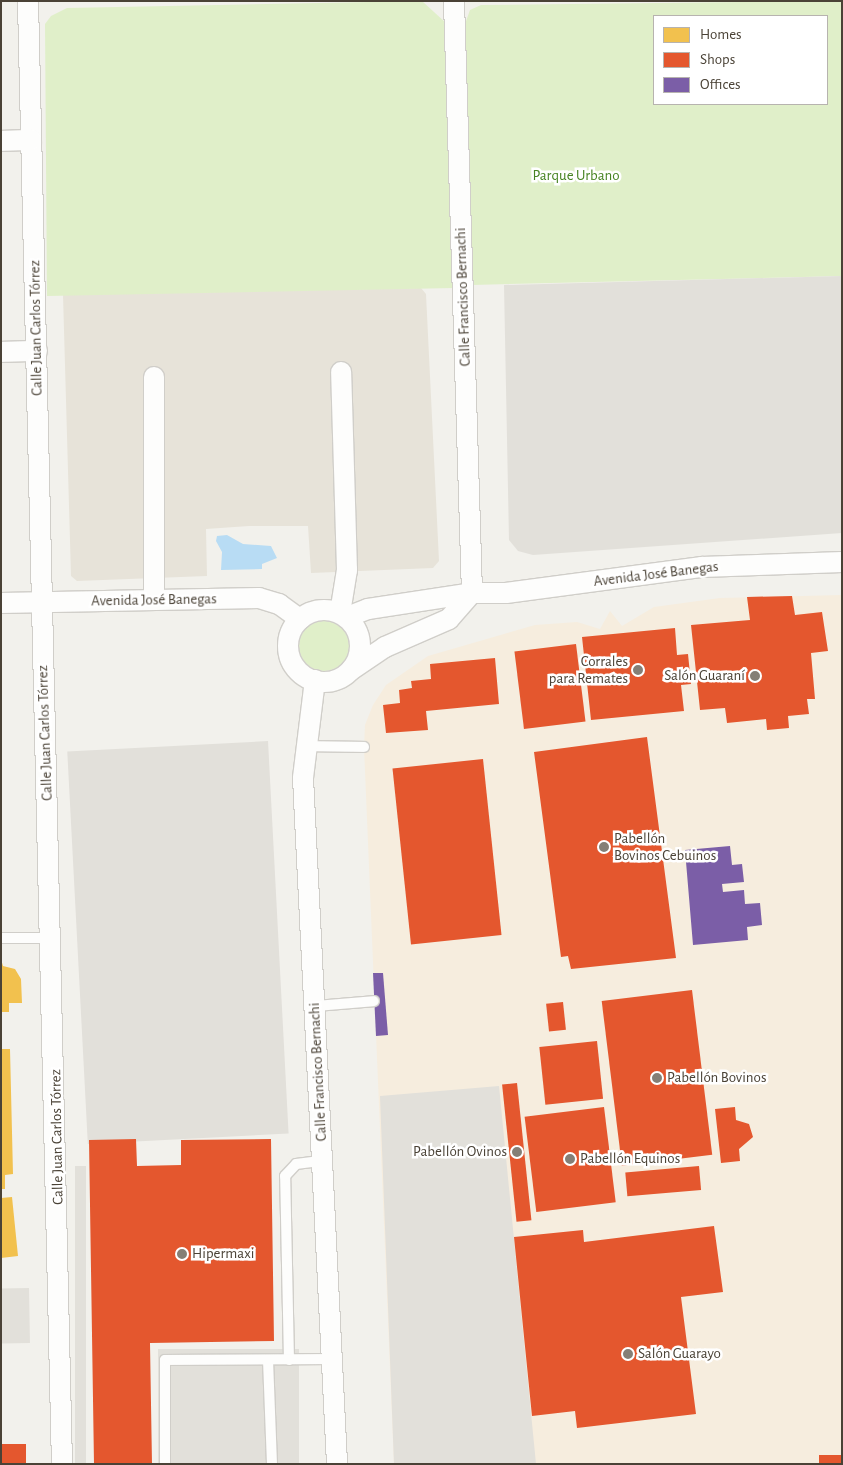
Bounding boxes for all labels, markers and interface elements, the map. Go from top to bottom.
legend [653,15,828,105]
text: Homes [700,27,742,42]
text: Shops [700,52,735,67]
text: Offices [700,77,741,92]
park label: Parque Urbano [532,167,620,185]
street label: Calle Francisco Bernachi [452,227,474,367]
street label: Calle Juan Carlos Tórrez [26,260,46,396]
street label: Avenida José Banegas [593,557,719,591]
street label: Avenida José Banegas [91,590,217,610]
place label: Corrales para Remates [549,652,628,687]
marker: Corrales para Remates [632,664,644,676]
street label: Calle Juan Carlos Tórrez [34,665,56,801]
place label: Salón Guaraní [664,667,745,685]
marker: Salón Guaraní [749,670,761,682]
place label: Pabellón Bovinos Cebuinos [614,829,716,864]
marker: Pabellón Bovinos Cebuinos [598,841,610,853]
street label: Calle Francisco Bernachi [305,1002,331,1142]
street label: Calle Juan Carlos Tórrez [47,1069,67,1205]
place label: Pabellón Bovinos [667,1069,766,1087]
marker: Pabellón Bovinos [651,1072,663,1084]
place label: Pabellón Ovinos [413,1143,507,1161]
marker: Pabellón Ovinos [511,1146,523,1158]
place label: Pabellón Equinos [580,1150,680,1168]
marker: Pabellón Equinos [564,1153,576,1165]
place label: Hipermaxi [192,1245,254,1263]
marker: Hipermaxi [176,1248,188,1260]
place label: Salón Guarayo [638,1345,721,1363]
marker: Salón Guarayo [622,1348,634,1360]

